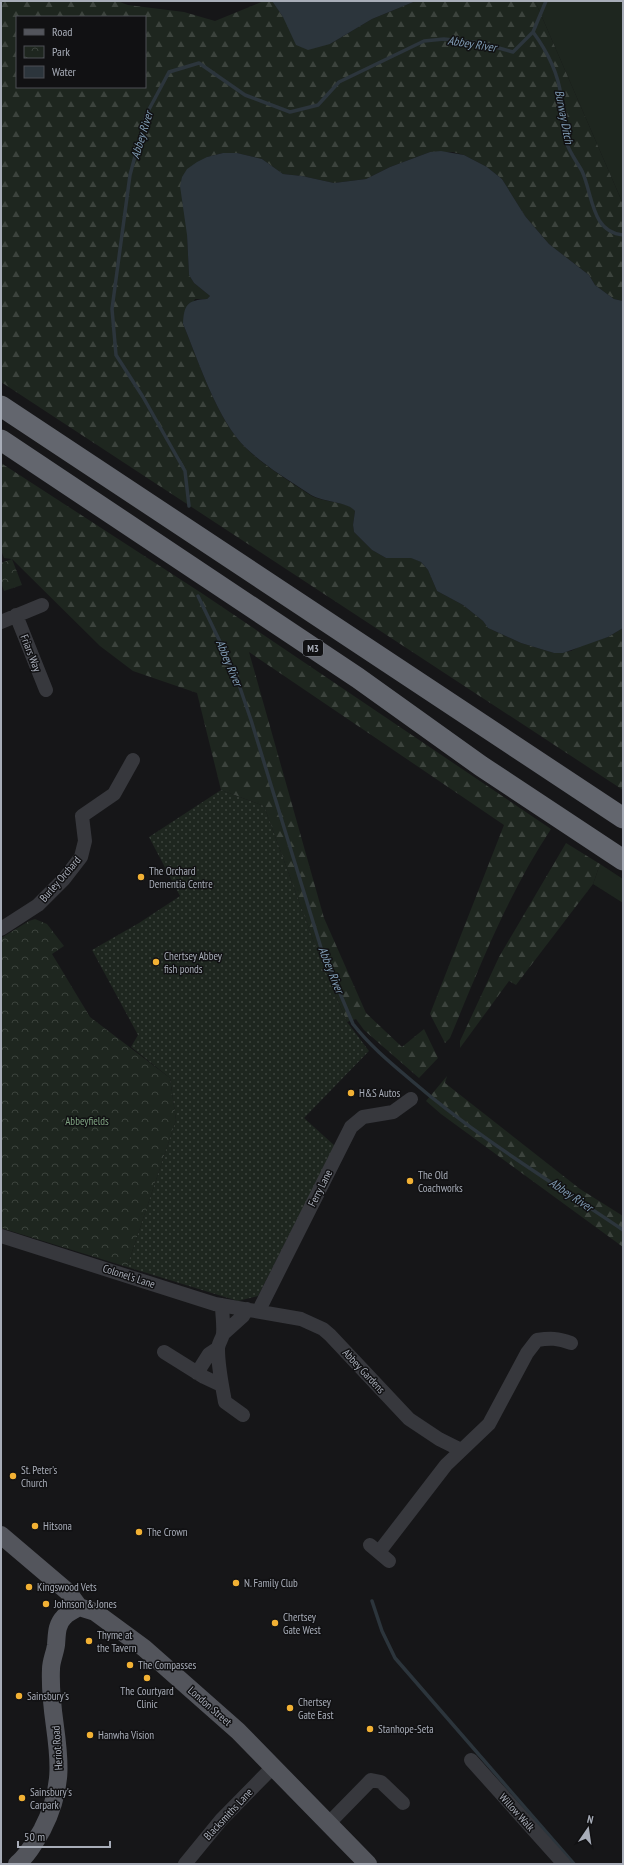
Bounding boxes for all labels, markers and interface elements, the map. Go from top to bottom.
legend [16,16,146,88]
text: Road [52,24,72,39]
water label: Abbey River [447,32,499,55]
text: Park [52,44,70,59]
text: Water [52,64,77,79]
water label: Burway Ditch [552,89,577,146]
water label: Abbey River [127,108,156,160]
street label: Friars Way [18,632,45,674]
water label: Abbey River [213,637,247,690]
road number: M3 [303,640,323,656]
street label: Burley Orchard [36,853,84,905]
place label: The Orchard Dementia Centre [149,864,213,891]
marker: The Orchard Dementia Centre [136,872,146,882]
water label: Abbey River [315,944,348,997]
place label: Chertsey Abbey fish ponds [164,949,223,976]
marker: Chertsey Abbey fish ponds [151,957,161,967]
place label: H&S Autos [359,1086,401,1100]
marker: H&S Autos [346,1088,356,1098]
park label: Abbeyfields [65,1114,109,1128]
street label: Ferry Lane [305,1167,335,1209]
place label: The Old Coachworks [418,1168,463,1195]
water label: Abbey River [547,1175,597,1215]
marker: The Old Coachworks [405,1176,415,1186]
street label: Colonel's Lane [101,1261,157,1291]
street label: Abbey Gardens [340,1346,388,1396]
place label: St. Peter's Church [21,1463,57,1490]
marker: St. Peter's Church [8,1471,18,1481]
place label: Hitsona [43,1519,72,1533]
marker: Hitsona [30,1521,40,1531]
place label: The Crown [147,1525,188,1539]
marker: The Crown [134,1527,144,1537]
place label: N. Family Club [244,1576,298,1590]
marker: N. Family Club [231,1578,241,1588]
place label: Kingswood Vets [37,1580,97,1594]
marker: Kingswood Vets [24,1582,34,1592]
place label: Johnson & Jones [53,1597,117,1611]
marker: Johnson & Jones [41,1599,51,1609]
place label: Chertsey Gate West [283,1610,321,1637]
marker: Chertsey Gate West [270,1618,280,1628]
place label: Thyme at the Tavern [97,1628,137,1655]
marker: Thyme at the Tavern [84,1636,94,1646]
place label: The Compasses [138,1658,196,1672]
marker: The Compasses [125,1660,135,1670]
marker: The Courtyard Clinic [142,1673,152,1683]
street label: London Street [185,1683,235,1729]
place label: The Courtyard Clinic [120,1684,174,1711]
place label: Sainsbury's [27,1689,69,1703]
marker: Sainsbury's [14,1691,24,1701]
place label: Chertsey Gate East [298,1695,334,1722]
marker: Chertsey Gate East [285,1703,295,1713]
place label: Stanhope-Seta [378,1722,434,1736]
marker: Stanhope-Seta [365,1724,375,1734]
street label: Heriot Road [48,1725,66,1771]
place label: Hanwha Vision [98,1728,154,1742]
marker: Hanwha Vision [85,1730,95,1740]
place label: Sainsbury's Carpark [30,1785,72,1812]
street label: Blacksmiths Lane [200,1785,256,1843]
street label: Willow Walk [496,1790,538,1834]
marker: Sainsbury's Carpark [17,1793,27,1803]
north arrow [568,1809,608,1849]
text: N [586,1812,595,1827]
scale bar [18,1823,110,1849]
text: 50 m [24,1829,45,1844]

